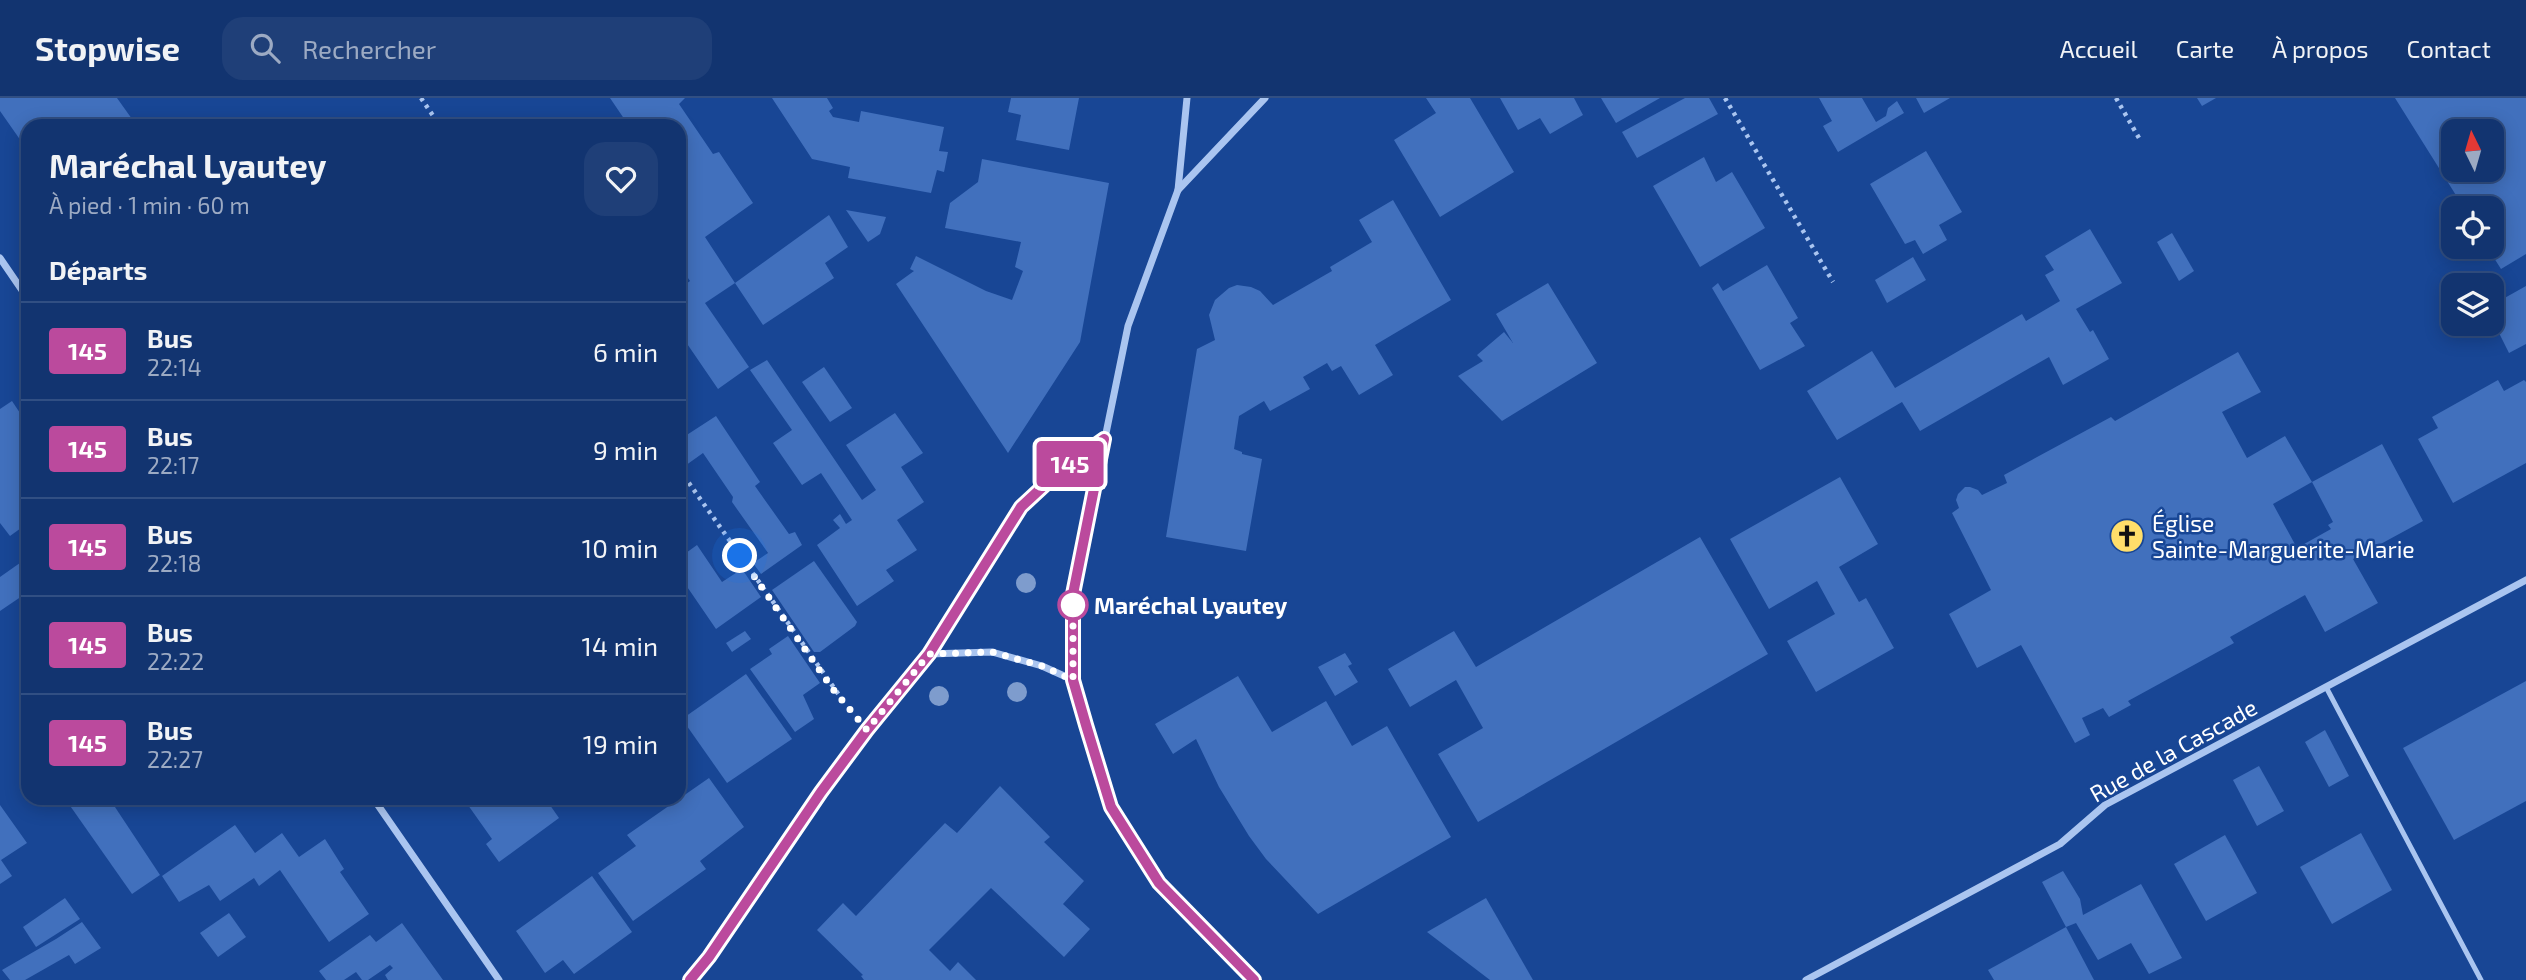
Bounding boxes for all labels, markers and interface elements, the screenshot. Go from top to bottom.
search box [222,17,712,80]
text: Stopwise [35,28,180,68]
icon: search [246,29,284,67]
text: Rechercher [302,33,436,64]
text: Accueil [2060,34,2138,63]
text: Carte [2176,34,2234,63]
text: À propos [2272,34,2369,63]
text: Contact [2407,34,2491,63]
north arrow [2441,119,2504,182]
map controls [2441,119,2504,336]
button: heart [584,142,658,216]
text: Maréchal Lyautey [49,145,326,185]
text: À pied · 1 min · 60 m [49,191,250,219]
button: locate [2441,196,2504,259]
text: Départs [49,254,147,285]
button: layers [2441,273,2504,336]
text: Bus [147,322,193,353]
text: 145 [68,336,107,365]
text: 6 min [593,336,658,367]
text: 22:14 [147,353,202,381]
text: Bus [147,420,193,451]
text: 145 [68,434,107,463]
text: 9 min [593,434,658,465]
line badge: 145 [1030,441,1110,487]
text: 145 [1051,449,1089,478]
text: 22:17 [147,451,199,479]
place label: Église Sainte-Marguerite-Marie [2152,509,2415,563]
church icon: Église Sainte-Marguerite-Marie [2108,517,2146,555]
text: Bus [147,518,193,549]
text: 145 [68,532,107,561]
text: 10 min [582,532,658,563]
your location [722,538,757,573]
text: 22:18 [147,549,201,577]
marker: Maréchal Lyautey [1058,590,1088,620]
place label: Maréchal Lyautey [1094,591,1287,619]
text: Bus [147,616,193,647]
text: 145 [68,630,107,659]
text: 14 min [582,630,658,661]
text: 22:22 [147,647,204,675]
street label: Rue de la Cascade [2084,692,2262,808]
text: Bus [147,714,193,745]
text: 145 [68,728,107,757]
text: 19 min [583,728,658,759]
text: 22:27 [147,745,203,773]

